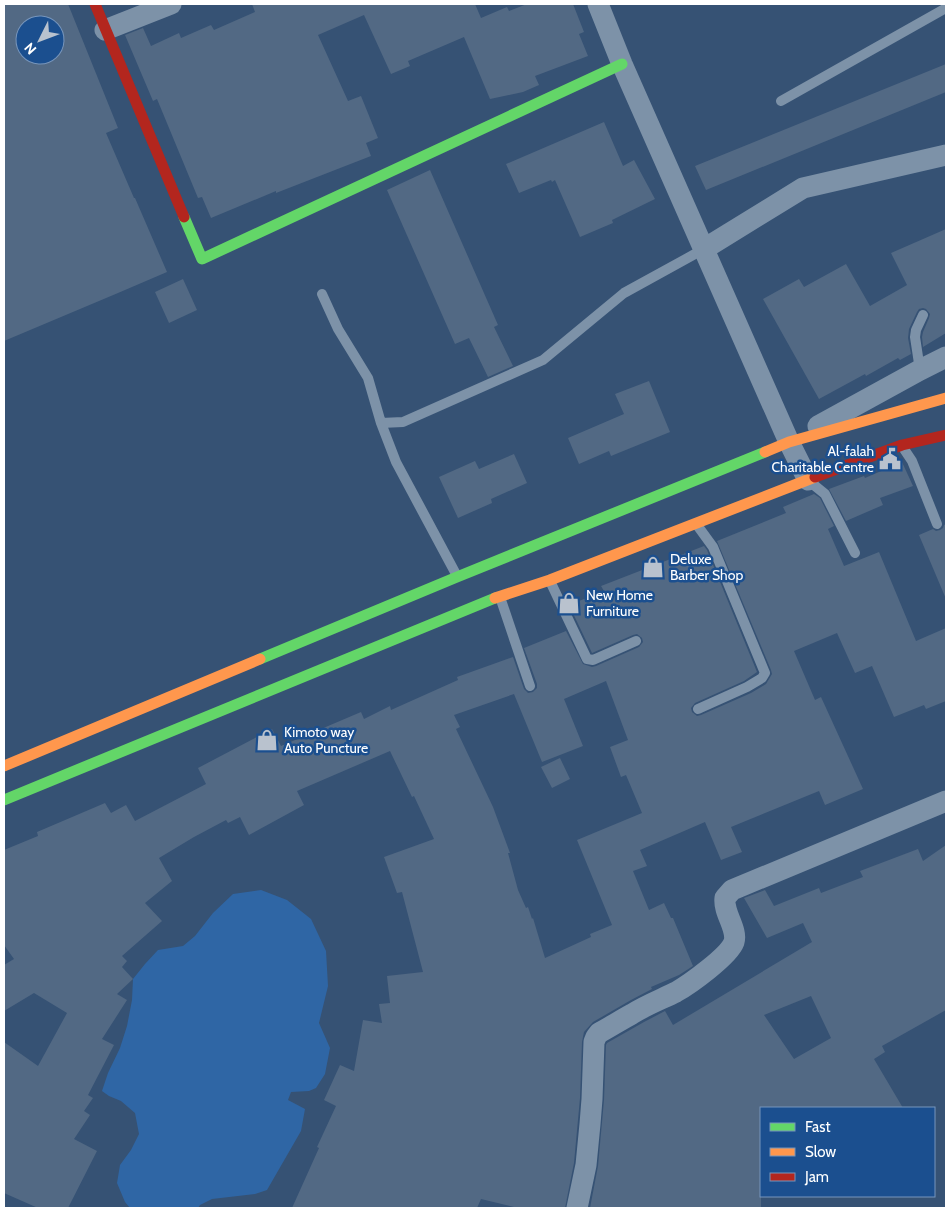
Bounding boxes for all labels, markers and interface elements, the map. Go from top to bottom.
north arrow [15,15,65,65]
text: N [20,39,40,58]
place label: Al-falah Charitable Centre [771,442,874,476]
public building icon: Al-falah Charitable Centre [877,446,903,472]
place label: Deluxe Barber Shop [670,550,743,584]
shop icon: Deluxe Barber Shop [640,554,666,580]
place label: New Home Furniture [586,586,653,620]
shop icon: New Home Furniture [556,590,582,616]
place label: Kimoto way Auto Puncture [284,723,368,757]
shop icon: Kimoto way Auto Puncture [254,727,280,753]
legend [760,1107,935,1197]
text: Fast [805,1118,830,1136]
text: Slow [805,1143,836,1161]
text: Jam [804,1168,829,1186]

